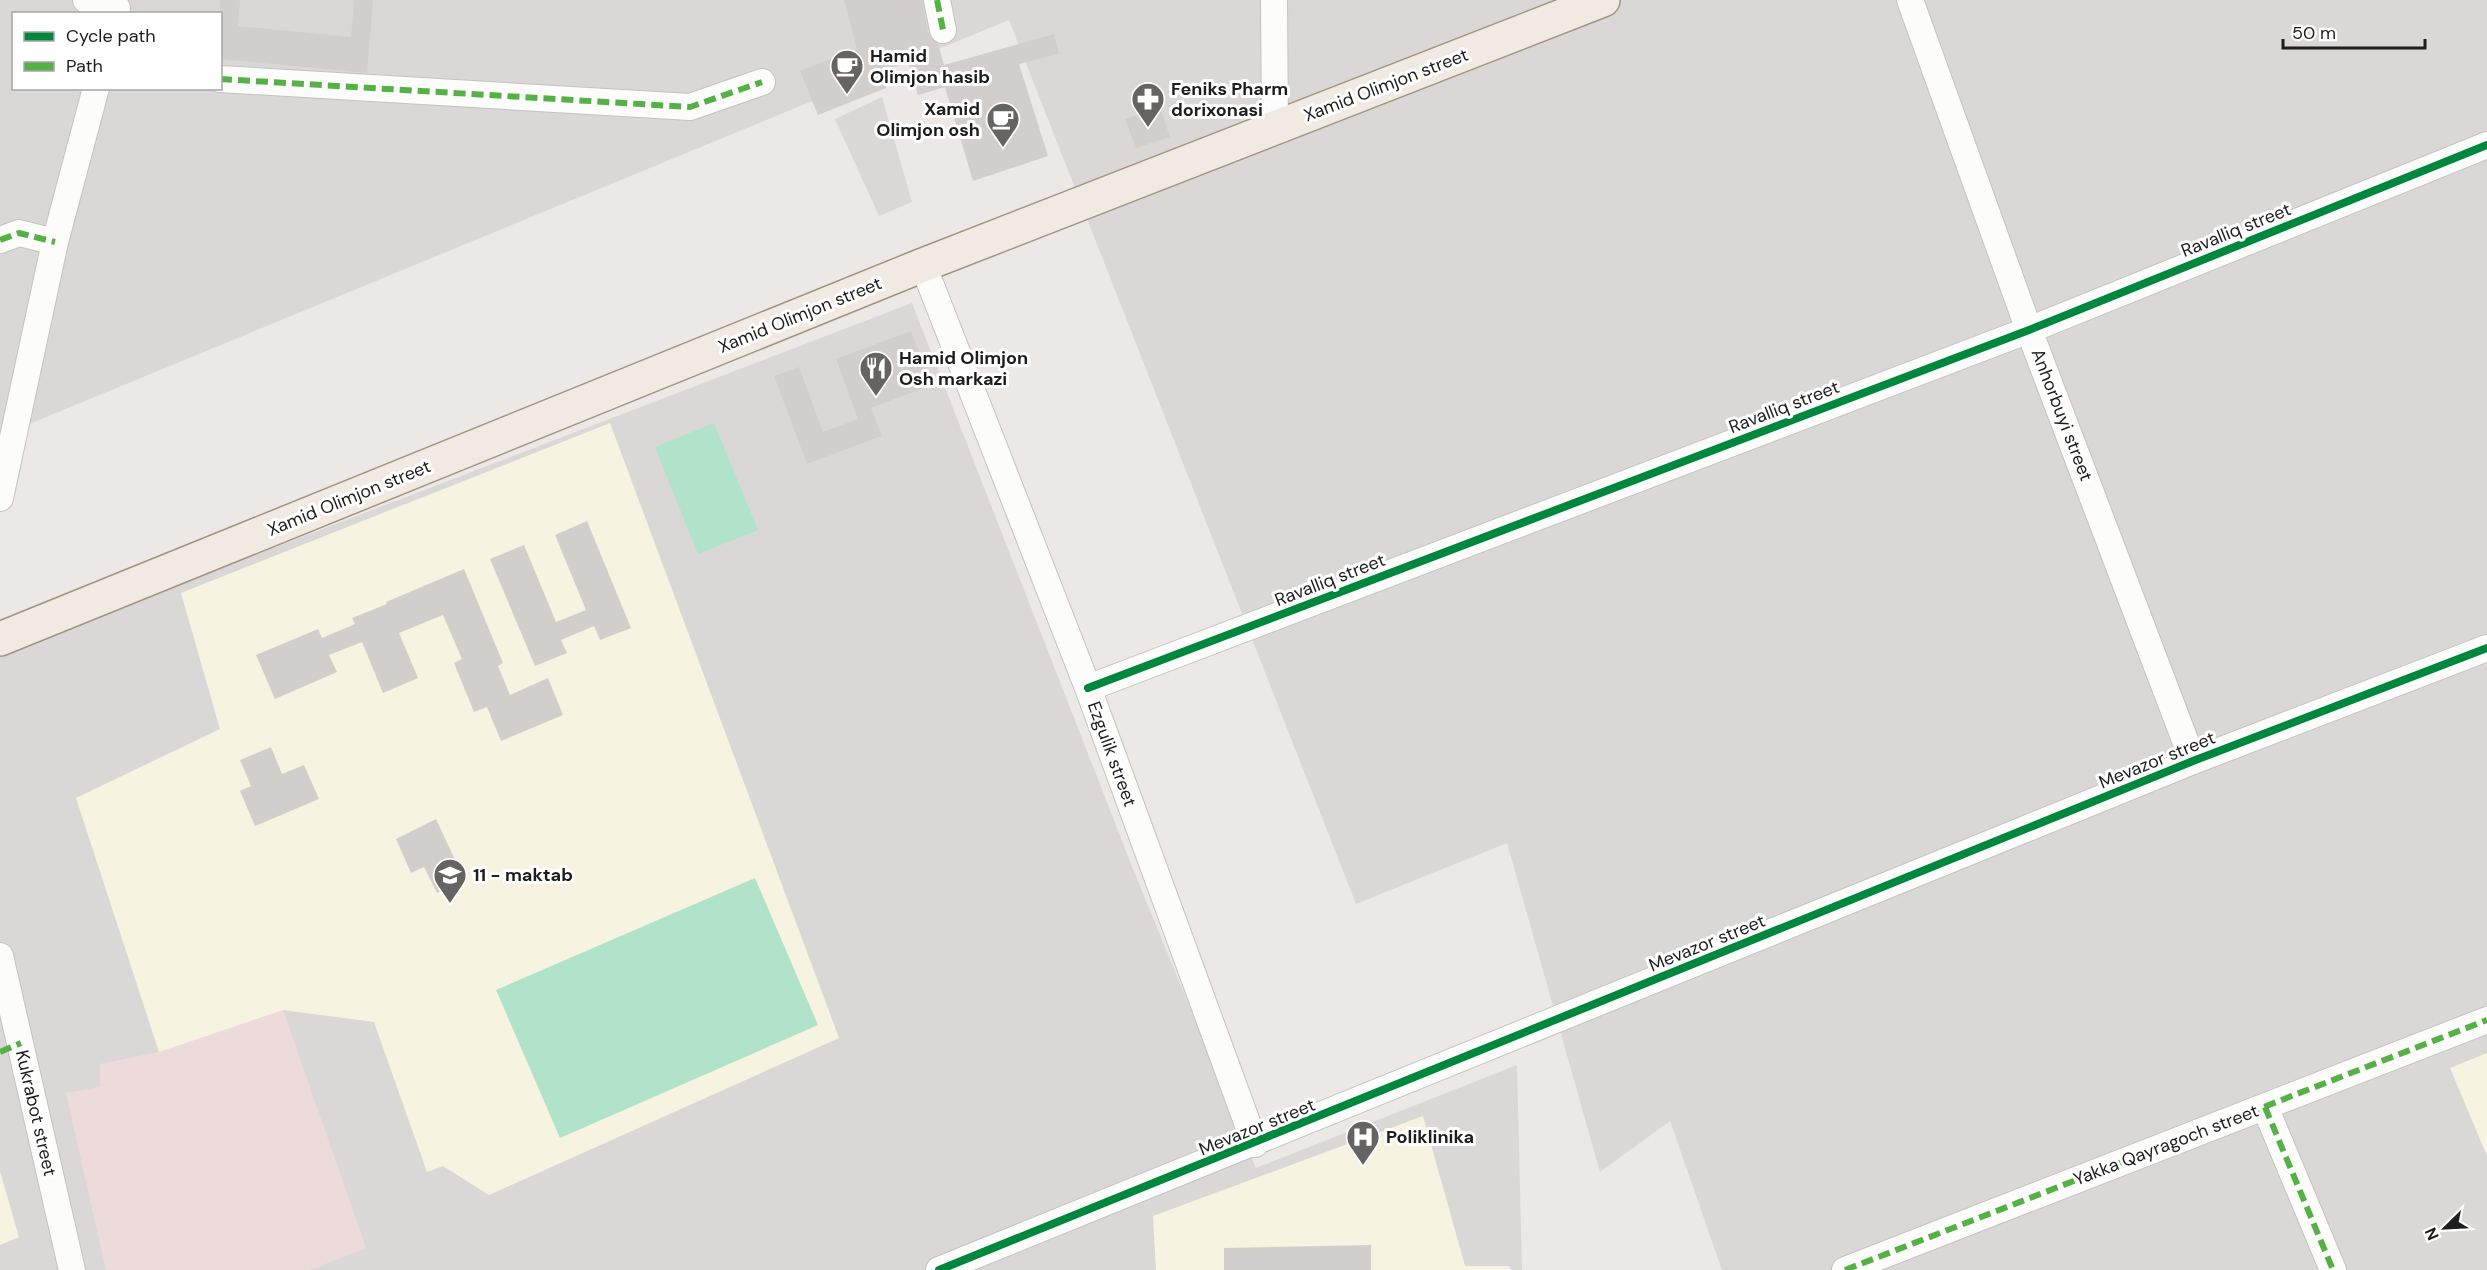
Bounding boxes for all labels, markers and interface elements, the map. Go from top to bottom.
legend [12,12,222,90]
scale bar [2283,12,2426,50]
text: 50 m [2292,21,2336,45]
text: Cycle path [66,24,156,48]
street label: Xamid Olimjon street [1300,43,1472,127]
place label: Hamid Olimjon hasib [870,44,990,89]
cafe icon: Hamid Olimjon hasib [829,48,865,95]
text: Path [66,54,103,78]
place label: Feniks Pharm dorixonasi [1171,77,1288,122]
pharmacy icon: Feniks Pharm dorixonasi [1130,81,1166,128]
place label: Xamid Olimjon osh [876,97,980,142]
cafe icon: Xamid Olimjon osh [985,101,1021,148]
street label: Ravalliq street [2178,197,2294,263]
street label: Xamid Olimjon street [715,271,885,359]
street label: Anhorbuyi street [2026,345,2098,485]
place label: Hamid Olimjon Osh markazi [899,346,1028,391]
restaurant icon: Hamid Olimjon Osh markazi [858,350,894,397]
street label: Ravalliq street [1725,375,1843,439]
street label: Xamid Olimjon street [264,454,434,542]
street label: Ravalliq street [1271,548,1389,612]
street label: Ezgulik street [1082,698,1142,810]
street label: Mevazor street [2095,726,2219,794]
school or university icon: 11 - maktab [432,857,468,904]
place label: 11 - maktab [473,863,573,887]
street label: Mevazor street [1645,909,1769,977]
street label: Kukrabot street [10,1048,62,1178]
street label: Mevazor street [1195,1093,1319,1161]
street label: Yakka Qayragoch street [2070,1099,2262,1191]
hospital icon: Poliklinika [1345,1119,1381,1166]
place label: Poliklinika [1386,1125,1474,1149]
north arrow [2415,1198,2475,1258]
text: N [2420,1224,2444,1243]

